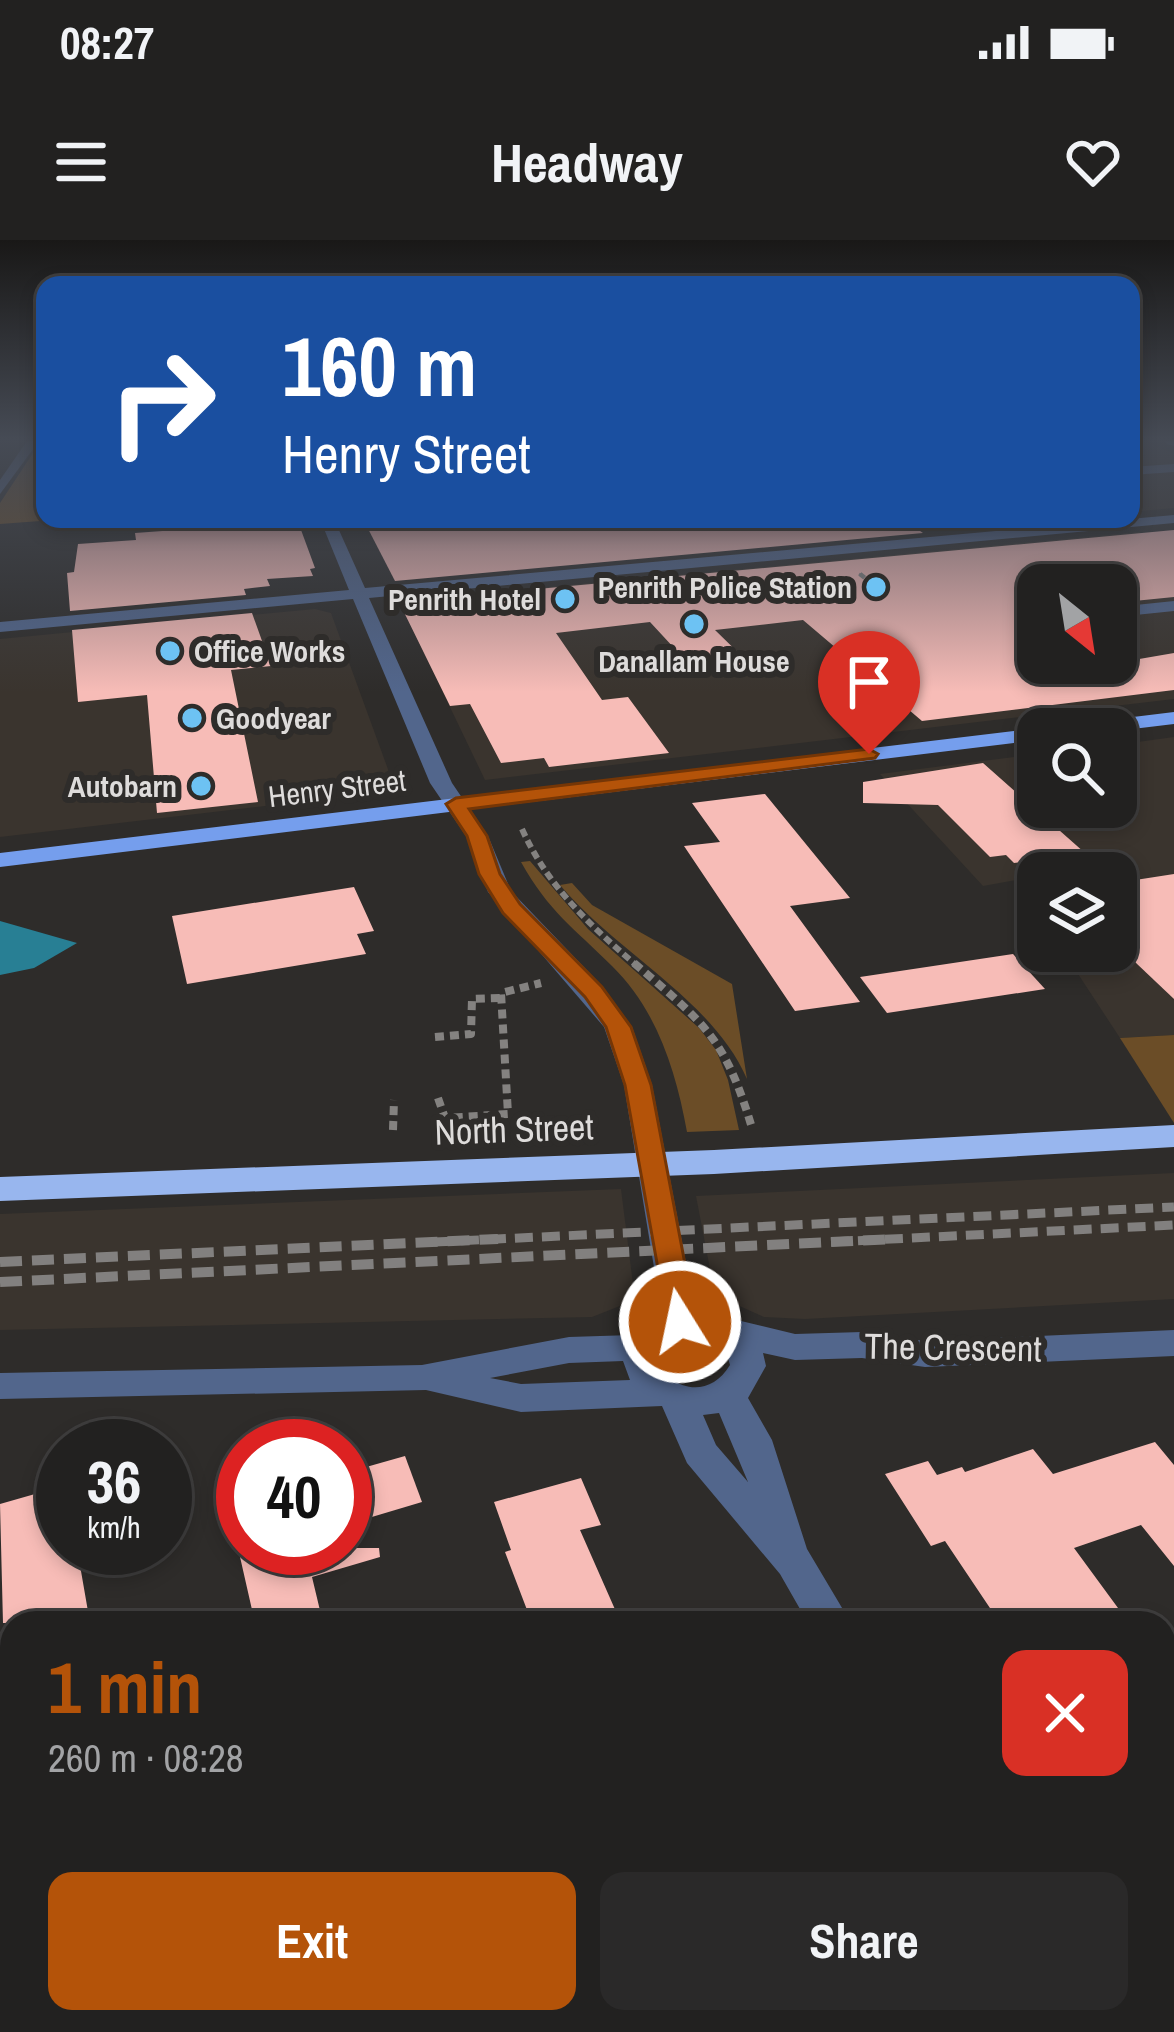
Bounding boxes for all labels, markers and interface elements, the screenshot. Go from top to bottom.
text: 08:27 [60,12,154,73]
text: Headway [491,126,683,199]
icon: menu [48,129,114,195]
icon: heart [1060,129,1126,195]
text: 160 m [282,309,477,422]
icon: right [84,324,240,480]
text: Henry Street [282,417,531,490]
north arrow [1017,564,1137,684]
map controls [1017,564,1137,972]
place label: Penrith Police Station [598,567,852,607]
marker: Penrith Police Station [863,574,889,600]
place label: Penrith Hotel [388,579,541,619]
marker: Penrith Hotel [552,586,578,612]
marker: Danallam House [681,611,707,637]
place label: Office Works [194,631,345,671]
pin [818,631,920,754]
marker: Office Works [157,638,183,664]
place label: Danallam House [598,641,790,681]
icon: arrive [836,649,902,715]
place label: Goodyear [216,698,331,738]
marker: Goodyear [179,705,205,731]
button: search [1017,708,1137,828]
street label: Henry Street [266,760,408,816]
place label: Autobarn [68,766,177,806]
marker: Autobarn [188,773,214,799]
button: layers [1017,852,1137,972]
street label: North Street [434,1102,594,1156]
position arrow [617,1259,743,1385]
street label: The Crescent [864,1321,1042,1373]
speed limit sign: 40 [216,1419,372,1575]
text: 36 [87,1441,141,1522]
text: km/h [87,1507,141,1547]
text: 1 min [48,1638,202,1735]
button: close [1002,1650,1128,1776]
text: 260 m · 08:28 [48,1732,244,1784]
button: Exit [48,1872,576,2010]
button: Share [600,1872,1128,2010]

